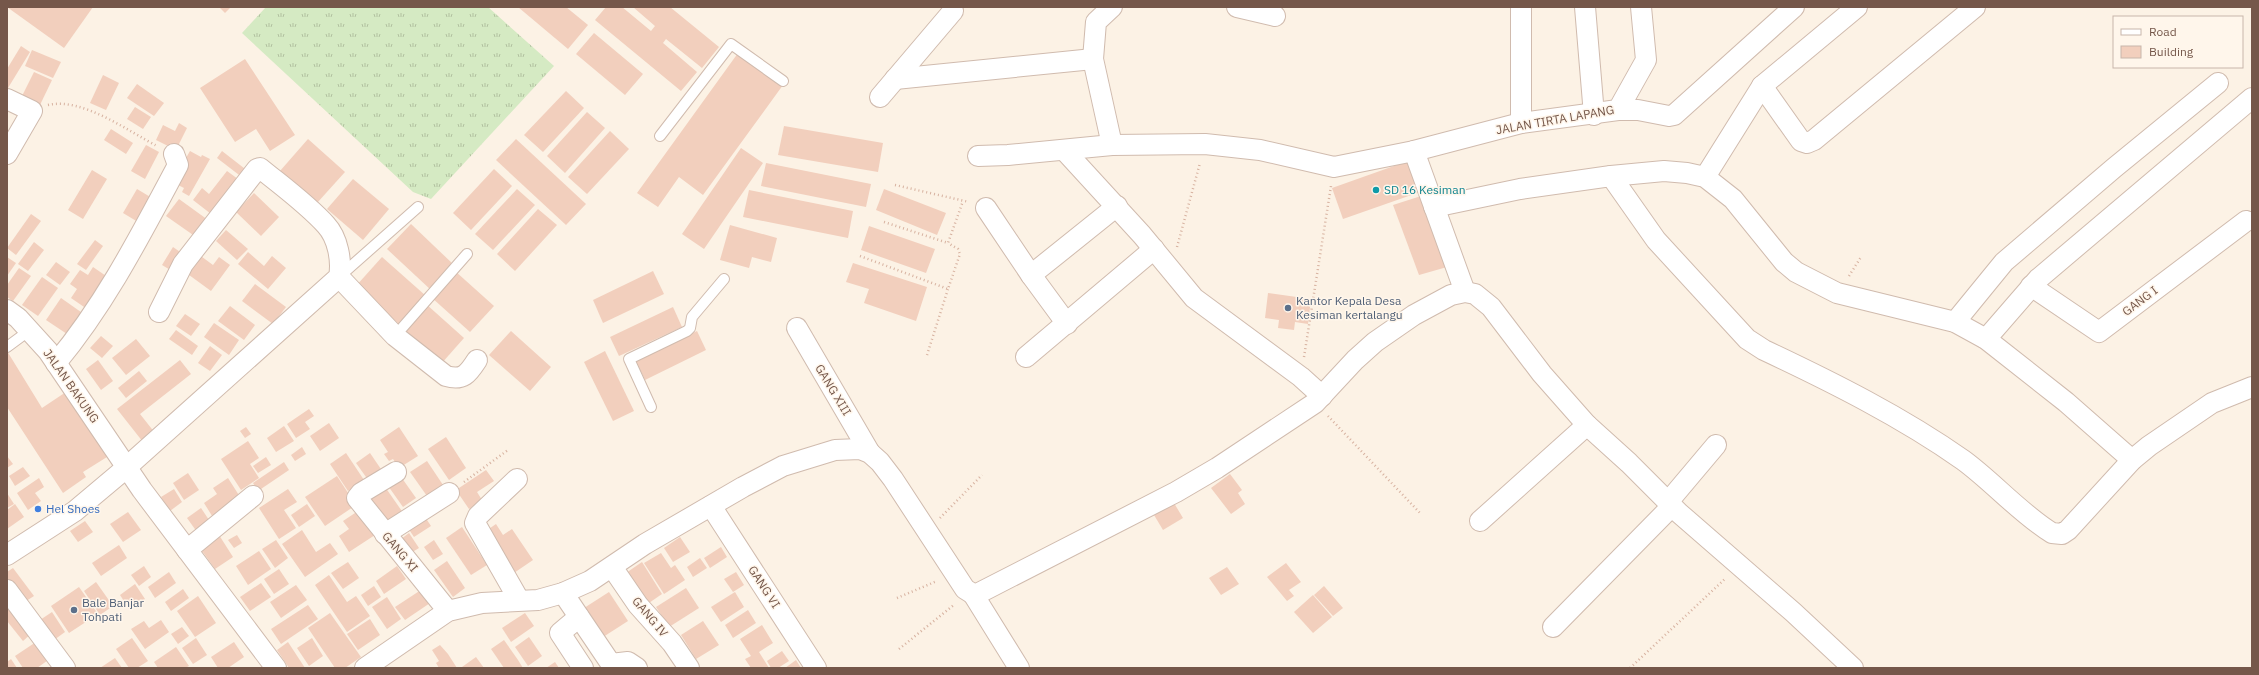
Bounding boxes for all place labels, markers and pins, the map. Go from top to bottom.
place label: SD 16 Kesiman [1384,182,1466,197]
marker: SD 16 Kesiman [1371,185,1381,195]
place label: Kantor Kepala Desa Kesiman kertalangu [1296,293,1403,322]
marker: Kantor Kepala Desa Kesiman kertalangu [1283,303,1293,313]
place label: Hel Shoes [46,501,100,516]
marker: Hel Shoes [33,504,43,514]
place label: Bale Banjar Tohpati [82,595,144,624]
marker: Bale Banjar Tohpati [69,605,79,615]

